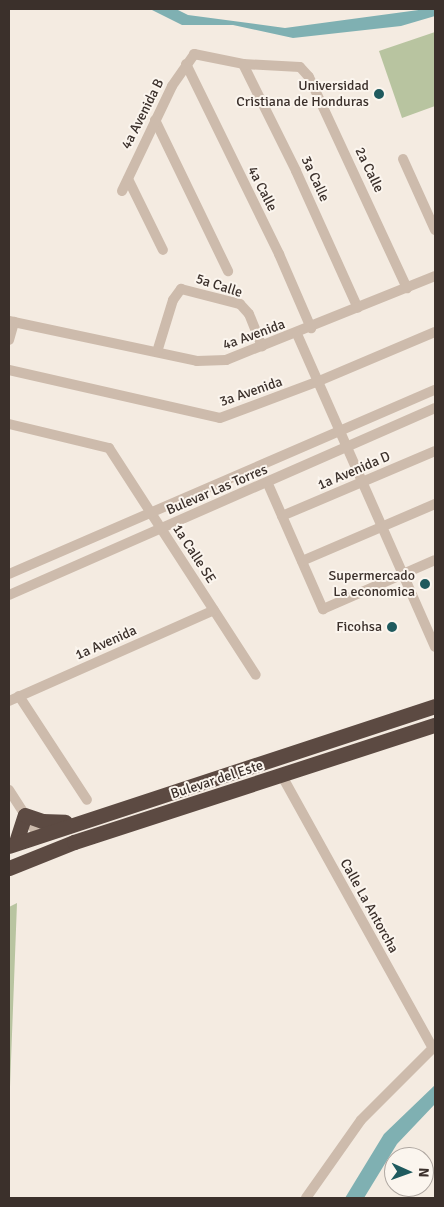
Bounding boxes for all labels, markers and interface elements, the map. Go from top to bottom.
street label: 4a Avenida B [118,76,168,152]
place label: Universidad Cristiana de Honduras [236,78,369,110]
marker: Universidad Cristiana de Honduras [373,88,385,100]
street label: 2a Calle [351,145,387,195]
street label: 3a Calle [297,154,333,204]
street label: 4a Calle [244,164,280,214]
street label: 5a Calle [194,271,244,301]
street label: 4a Avenida [220,316,288,354]
street label: 3a Avenida [217,373,285,411]
street label: 1a Avenida D [315,448,393,494]
street label: Bulevar Las Torres [164,461,270,519]
street label: 1a Calle SE [169,521,219,587]
place label: Supermercado La economica [329,568,415,600]
marker: Supermercado La economica [419,578,431,590]
place label: Ficohsa [336,619,382,635]
marker: Ficohsa [386,621,398,633]
street label: 1a Avenida [73,622,139,664]
street label: Bulevar del Este [169,757,265,803]
street label: Calle La Antorcha [336,856,402,956]
north arrow [384,1147,434,1197]
text: N [415,1167,432,1178]

